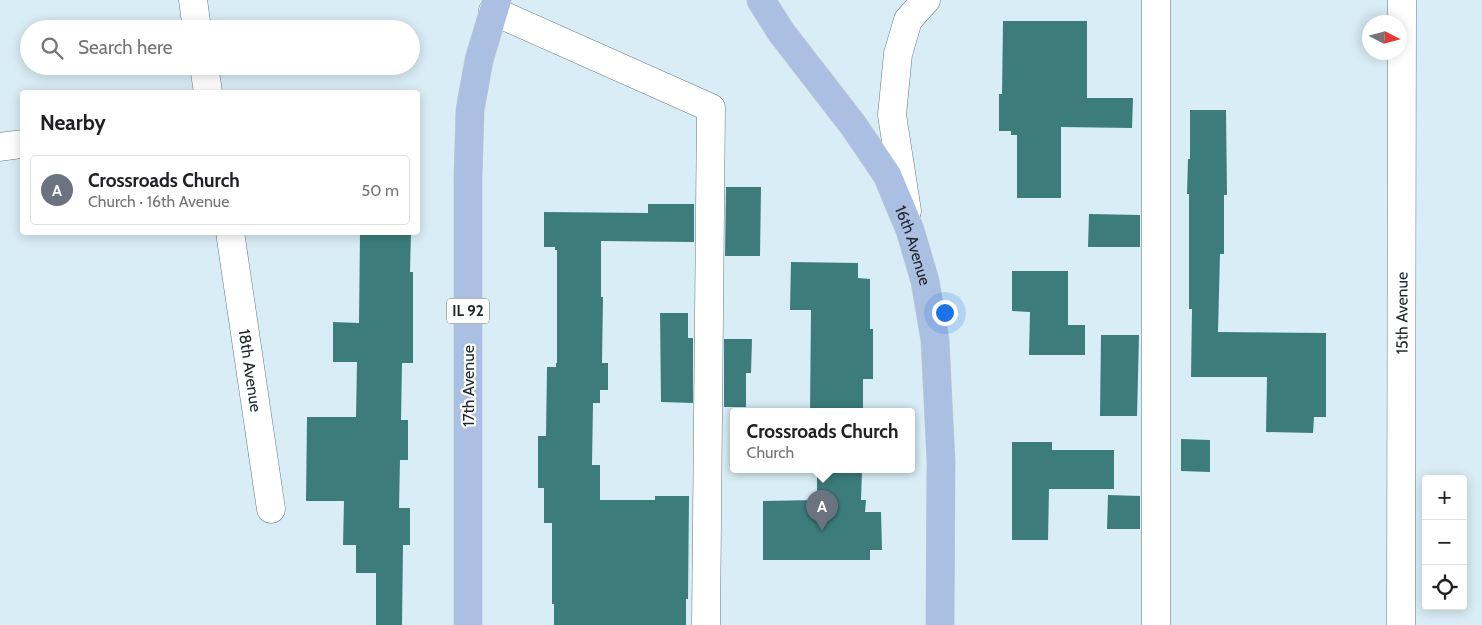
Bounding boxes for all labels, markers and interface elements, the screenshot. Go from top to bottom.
north arrow [1362,15,1407,60]
search box [20,20,420,75]
icon: search [38,34,66,62]
text: Search here [78,36,172,59]
text: Nearby [40,110,106,135]
text: Crossroads Church [88,169,240,192]
text: A [52,181,62,200]
text: 50 m [362,181,399,200]
text: Church · 16th Avenue [88,192,229,211]
street label: 16th Avenue [891,203,935,287]
street label: 15th Avenue [1392,272,1411,354]
road number: IL 92 [447,298,489,324]
your location [932,300,958,326]
street label: 18th Avenue [235,328,266,413]
street label: 17th Avenue [459,345,478,427]
popup [730,408,915,473]
text: Crossroads Church [747,420,898,443]
text: Church [747,443,794,462]
map controls [1422,475,1467,610]
button: + [1422,475,1467,520]
pin: A [806,490,838,531]
button: − [1422,520,1467,565]
button: locate [1422,565,1467,610]

